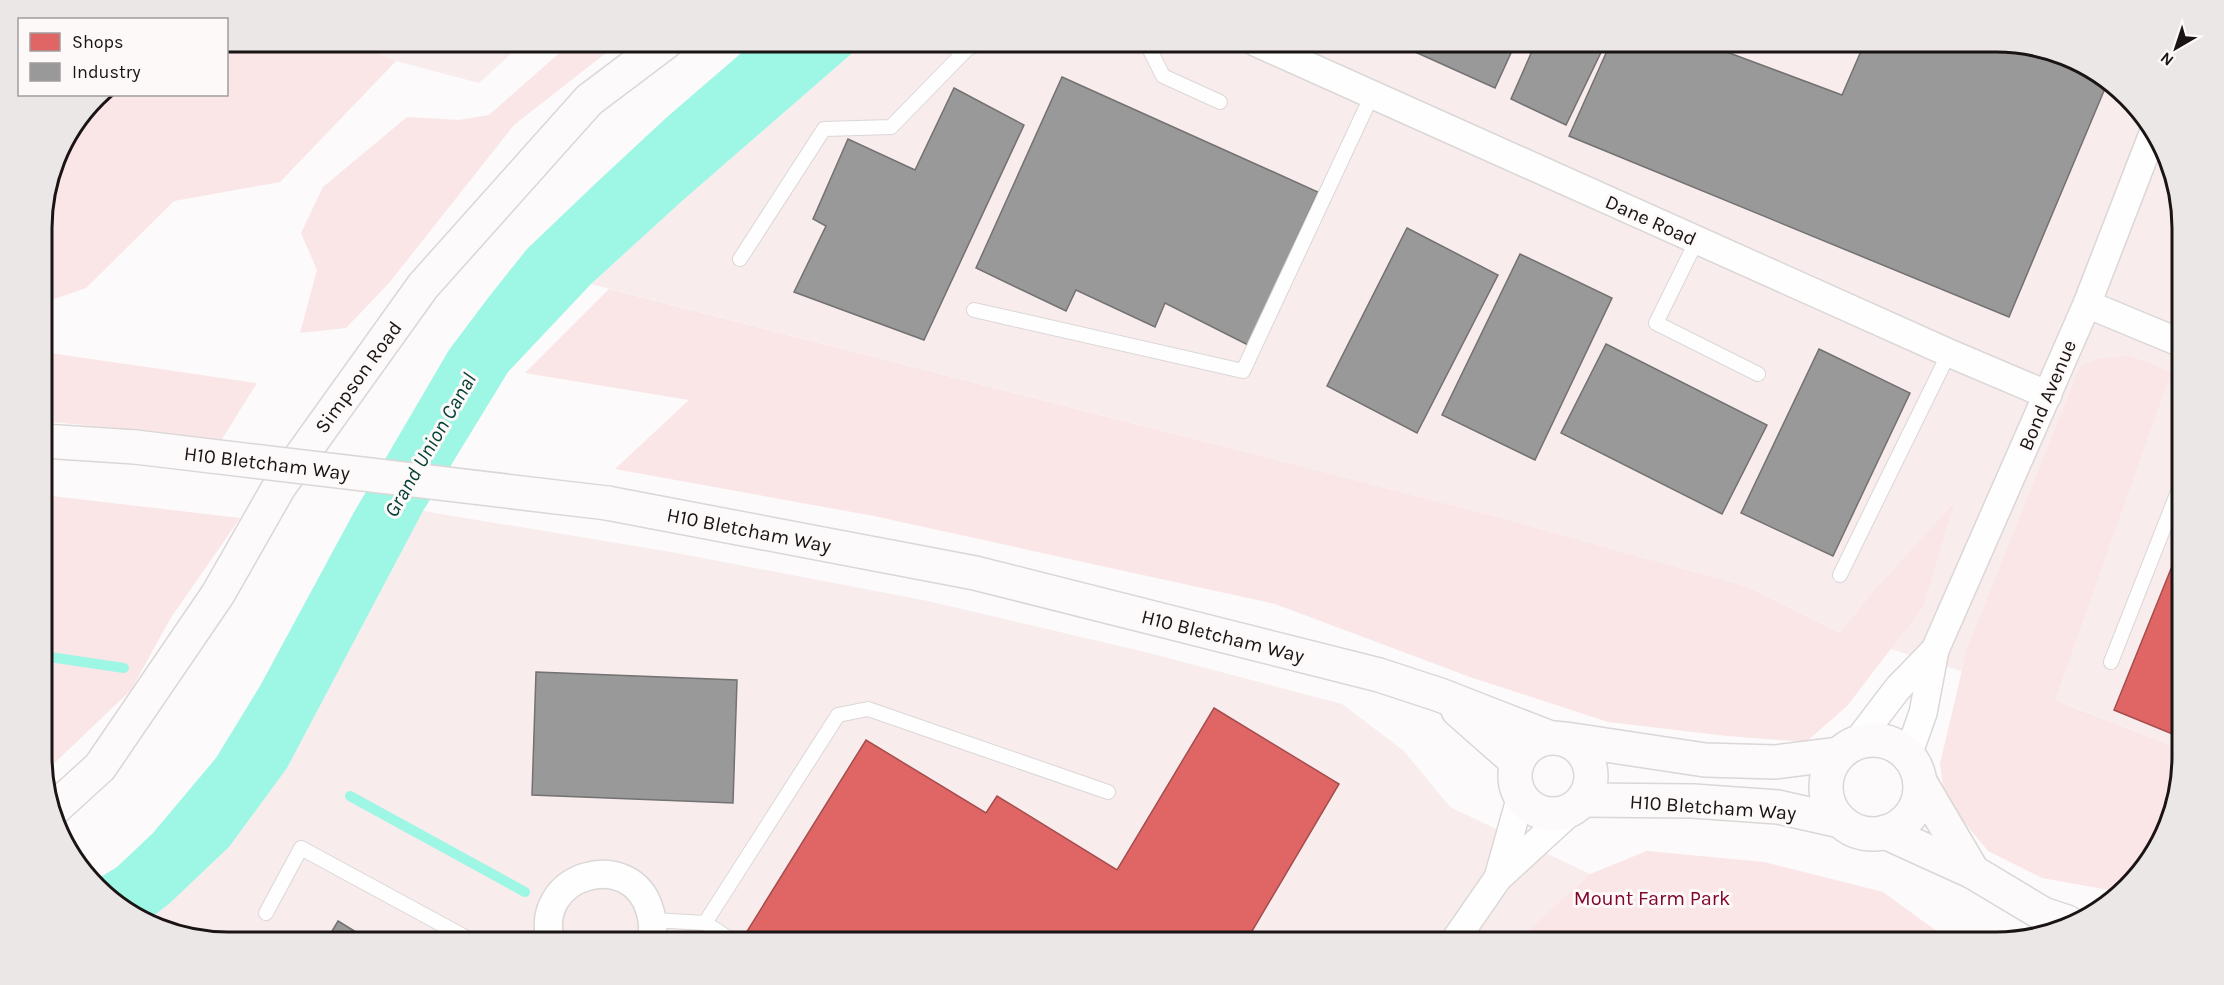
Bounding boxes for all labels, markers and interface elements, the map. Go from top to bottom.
legend [18,18,228,96]
north arrow [2146,18,2206,78]
text: Shops [72,31,124,53]
text: N [2156,48,2177,70]
text: Industry [72,61,141,83]
street label: Dane Road [1602,190,1700,251]
street label: Simpson Road [310,317,407,438]
street label: Bond Avenue [2014,336,2081,454]
water label: Grand Union Canal [379,369,481,521]
street label: H10 Bletcham Way [183,442,351,485]
street label: H10 Bletcham Way [665,503,833,558]
street label: H10 Bletcham Way [1139,605,1307,668]
street label: H10 Bletcham Way [1629,790,1797,825]
park label: Mount Farm Park [1574,887,1730,910]

